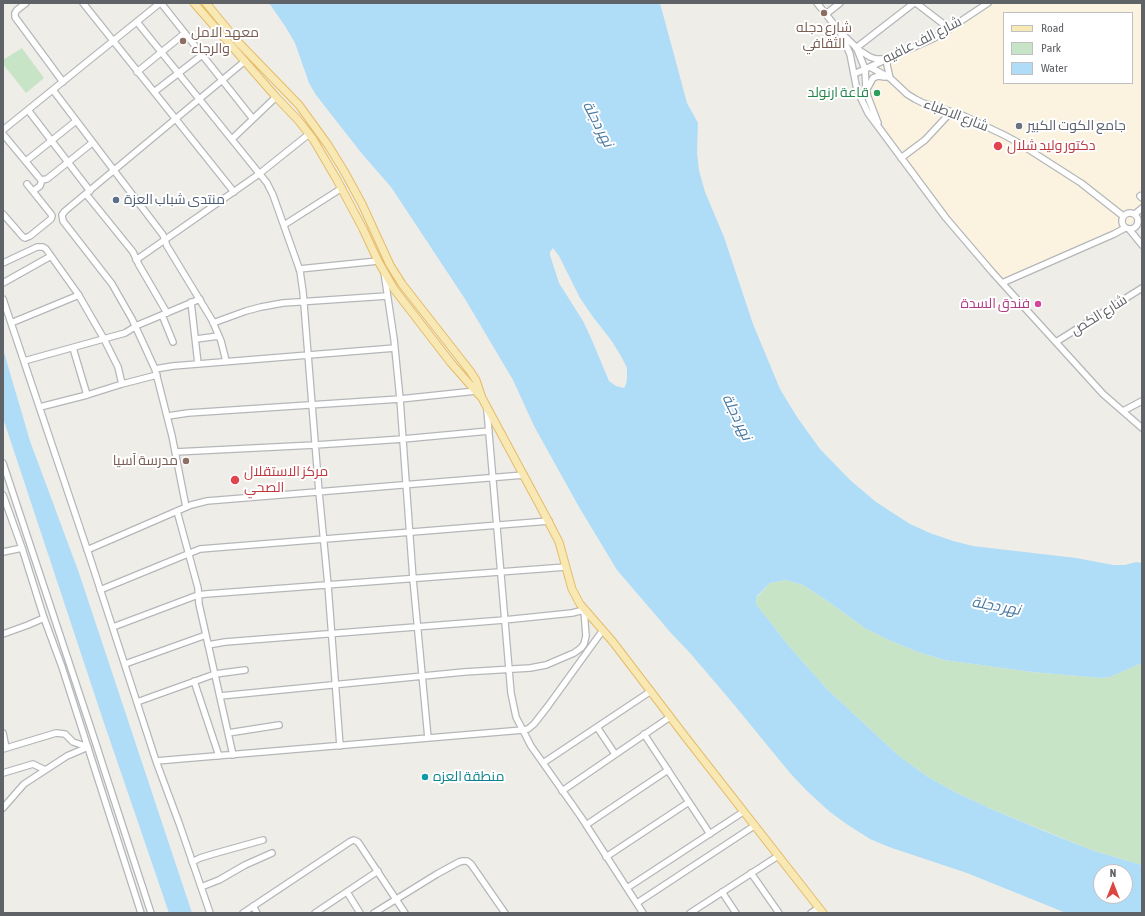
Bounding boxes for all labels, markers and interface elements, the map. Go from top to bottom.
marker: شارع دجله الثقافي [819,8,829,18]
legend [1003,12,1133,84]
street label: شارع الف عافيه [880,13,964,67]
place label: شارع دجله الثقافي [796,20,852,52]
text: Road [1041,21,1064,35]
place label: معهد الامل والرجاء [191,25,259,58]
marker: معهد الامل والرجاء [178,36,188,46]
text: Park [1041,41,1061,55]
text: Water [1041,61,1067,75]
place label: قاعة ارنولد [807,85,869,101]
marker: قاعة ارنولد [872,88,882,98]
street label: شارع الاطباء [921,95,991,135]
water label: نهر دجلة [579,98,617,150]
place label: جامع الكوت الكبير [1027,118,1126,134]
marker: جامع الكوت الكبير [1014,121,1024,131]
place label: دكتور وليد شلال [1007,138,1096,154]
marker: دكتور وليد شلال [992,140,1004,152]
place label: منتدى شباب العزة [124,192,225,208]
marker: منتدى شباب العزة [111,195,121,205]
street label: شارع الكص [1068,291,1130,339]
place label: فندق السدة [961,296,1030,312]
marker: فندق السدة [1033,299,1043,309]
water label: نهر دجلة [718,391,756,443]
place label: مدرسة آسيا [113,453,178,469]
marker: مدرسة آسيا [181,456,191,466]
place label: مركز الاستقلال الصحي [244,464,328,496]
marker: مركز الاستقلال الصحي [229,474,241,486]
water label: نهر دجلة [970,593,1022,619]
place label: منطقة العزه [433,769,504,785]
marker: منطقة العزه [420,772,430,782]
north arrow [1093,864,1133,904]
text: N [1110,867,1116,879]

